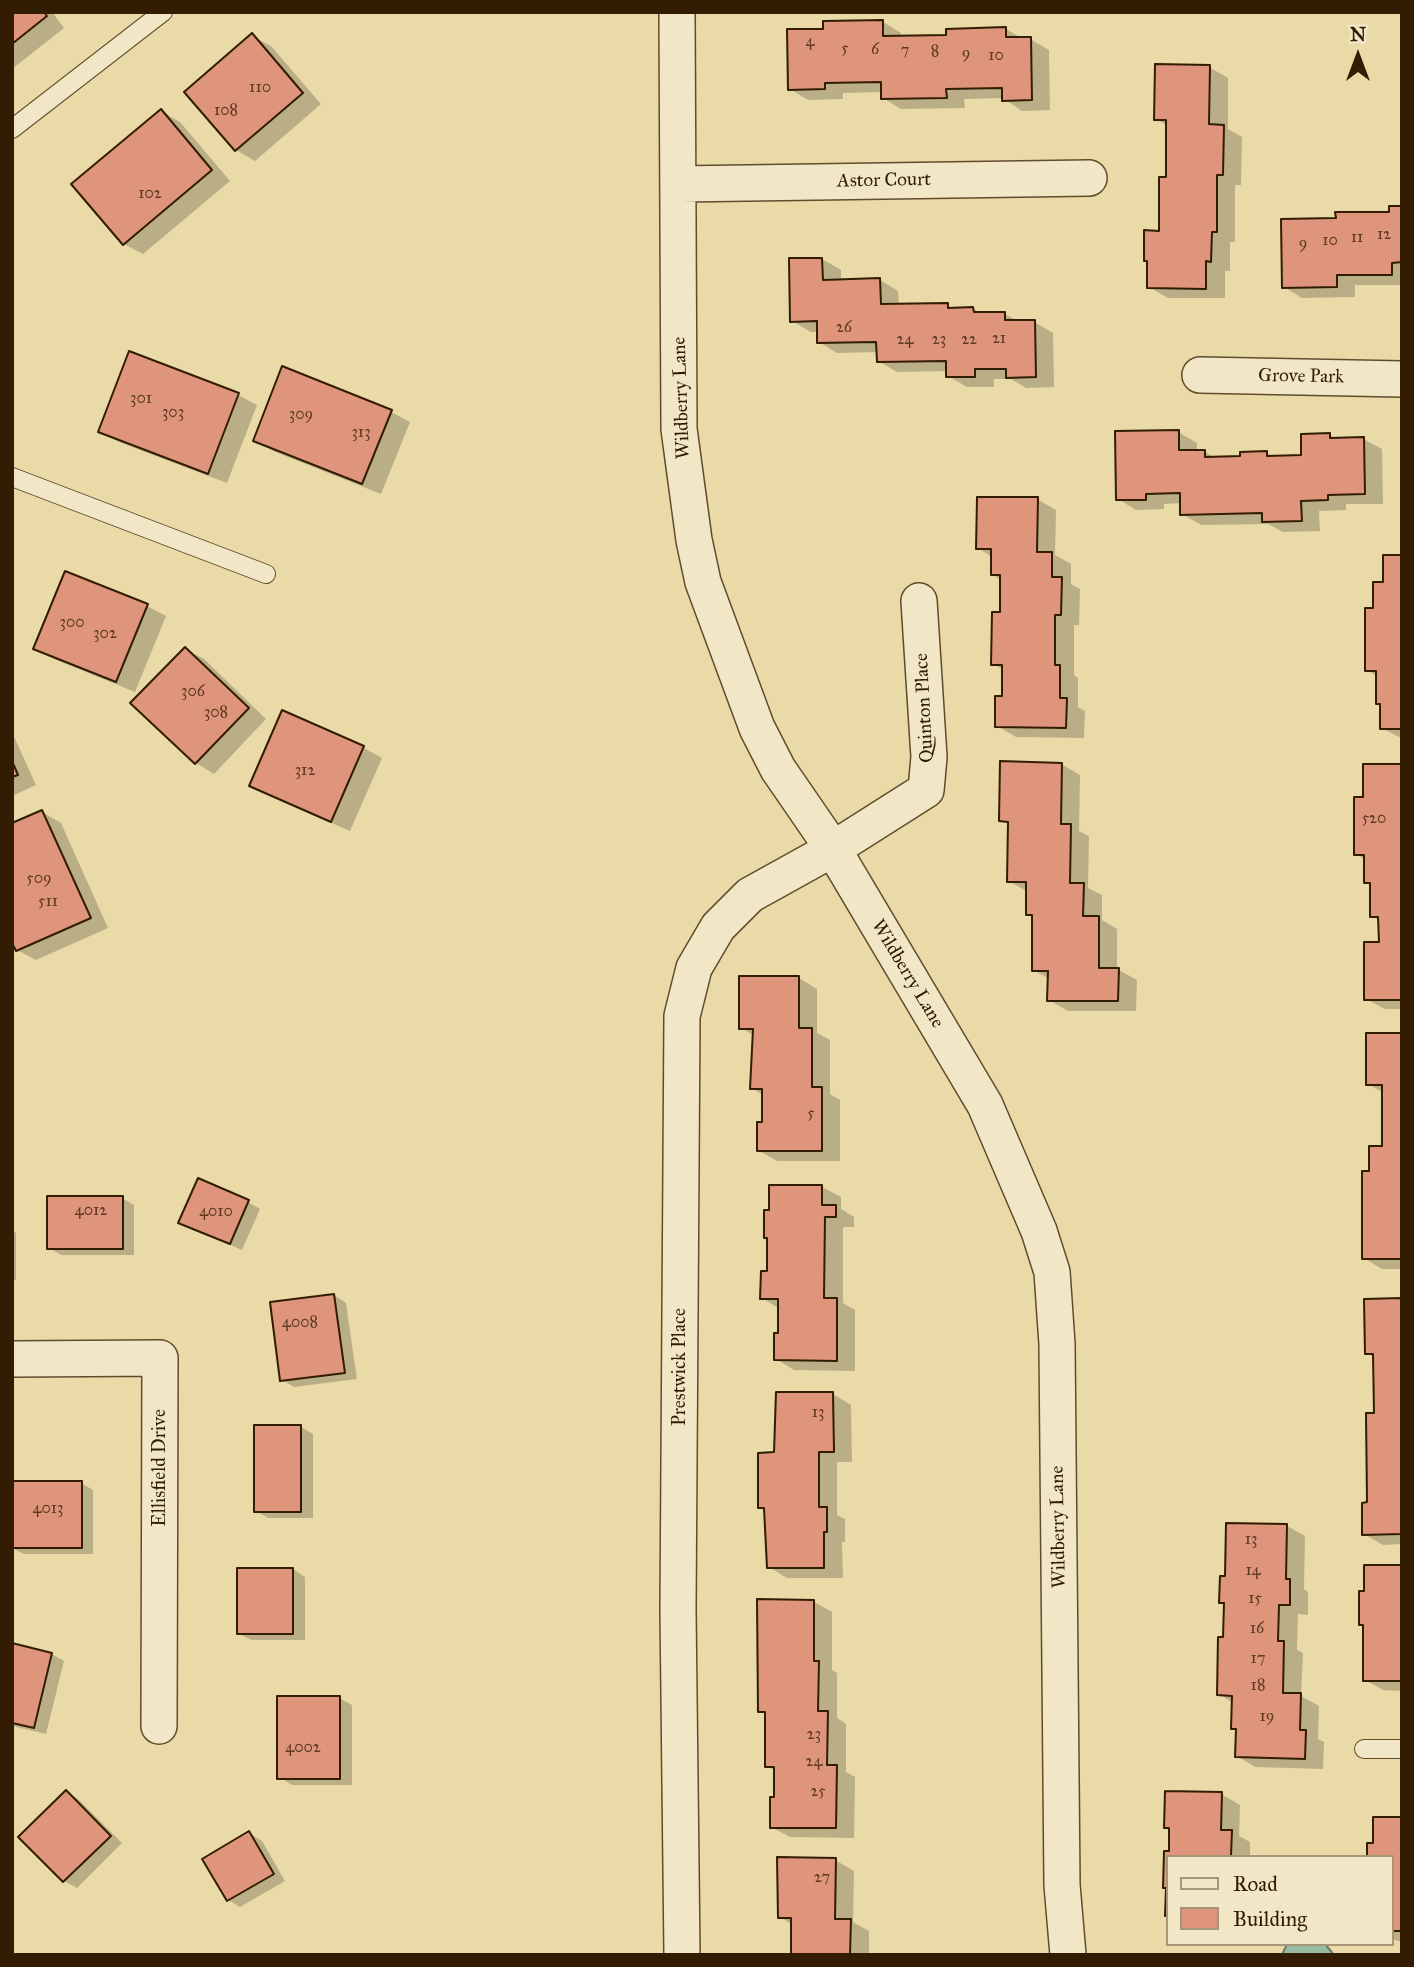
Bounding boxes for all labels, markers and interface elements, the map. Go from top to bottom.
north arrow [1323,21,1393,91]
text: N [1350,23,1366,46]
house number: 4 [806,32,814,52]
house number: 5 [841,39,849,59]
house number: 6 [871,40,879,60]
house number: 7 [901,41,909,61]
house number: 8 [931,42,939,62]
house number: 9 [962,44,970,64]
house number: 10 [988,46,1004,66]
house number: 110 [249,78,271,98]
house number: 108 [214,101,238,121]
street label: Astor Court [837,169,931,193]
house number: 102 [138,184,162,204]
house number: 12 [1377,225,1391,245]
house number: 11 [1351,228,1363,248]
house number: 10 [1322,231,1338,251]
house number: 9 [1299,234,1307,254]
house number: 26 [836,318,852,338]
house number: 21 [992,329,1006,349]
house number: 24 [897,330,913,350]
house number: 23 [932,330,946,350]
house number: 22 [961,330,977,350]
street label: Wildberry Lane [668,336,696,460]
street label: Grove Park [1258,365,1344,389]
house number: 301 [130,389,152,409]
house number: 303 [162,403,184,423]
house number: 309 [289,405,313,425]
house number: 313 [351,423,371,443]
house number: 300 [59,613,85,633]
house number: 302 [93,624,117,644]
street label: Quinton Place [911,653,939,763]
house number: 306 [181,682,205,702]
house number: 308 [204,703,228,723]
house number: 312 [295,761,315,781]
house number: 520 [1362,809,1386,829]
house number: 509 [26,869,52,889]
house number: 511 [38,892,58,912]
street label: Wildberry Lane [866,916,948,1032]
house number: 5 [807,1104,815,1124]
house number: 4012 [75,1201,107,1221]
house number: 4010 [199,1202,233,1222]
street label: Prestwick Place [669,1308,691,1426]
house number: 4008 [282,1313,318,1333]
house number: 13 [812,1403,824,1423]
street label: Ellisfield Drive [149,1409,171,1527]
street label: Wildberry Lane [1047,1466,1071,1588]
house number: 4013 [33,1499,63,1519]
house number: 13 [1245,1530,1257,1550]
house number: 14 [1245,1561,1261,1581]
house number: 15 [1248,1589,1262,1609]
house number: 16 [1250,1619,1264,1639]
house number: 17 [1251,1649,1265,1669]
house number: 18 [1251,1676,1265,1696]
house number: 19 [1260,1707,1274,1727]
house number: 23 [807,1725,821,1745]
house number: 4002 [285,1738,321,1758]
house number: 24 [806,1752,822,1772]
house number: 25 [810,1782,826,1802]
legend [1166,1855,1393,1946]
house number: 27 [814,1868,830,1888]
text: Road [1233,1871,1278,1897]
text: Building [1233,1906,1307,1932]

